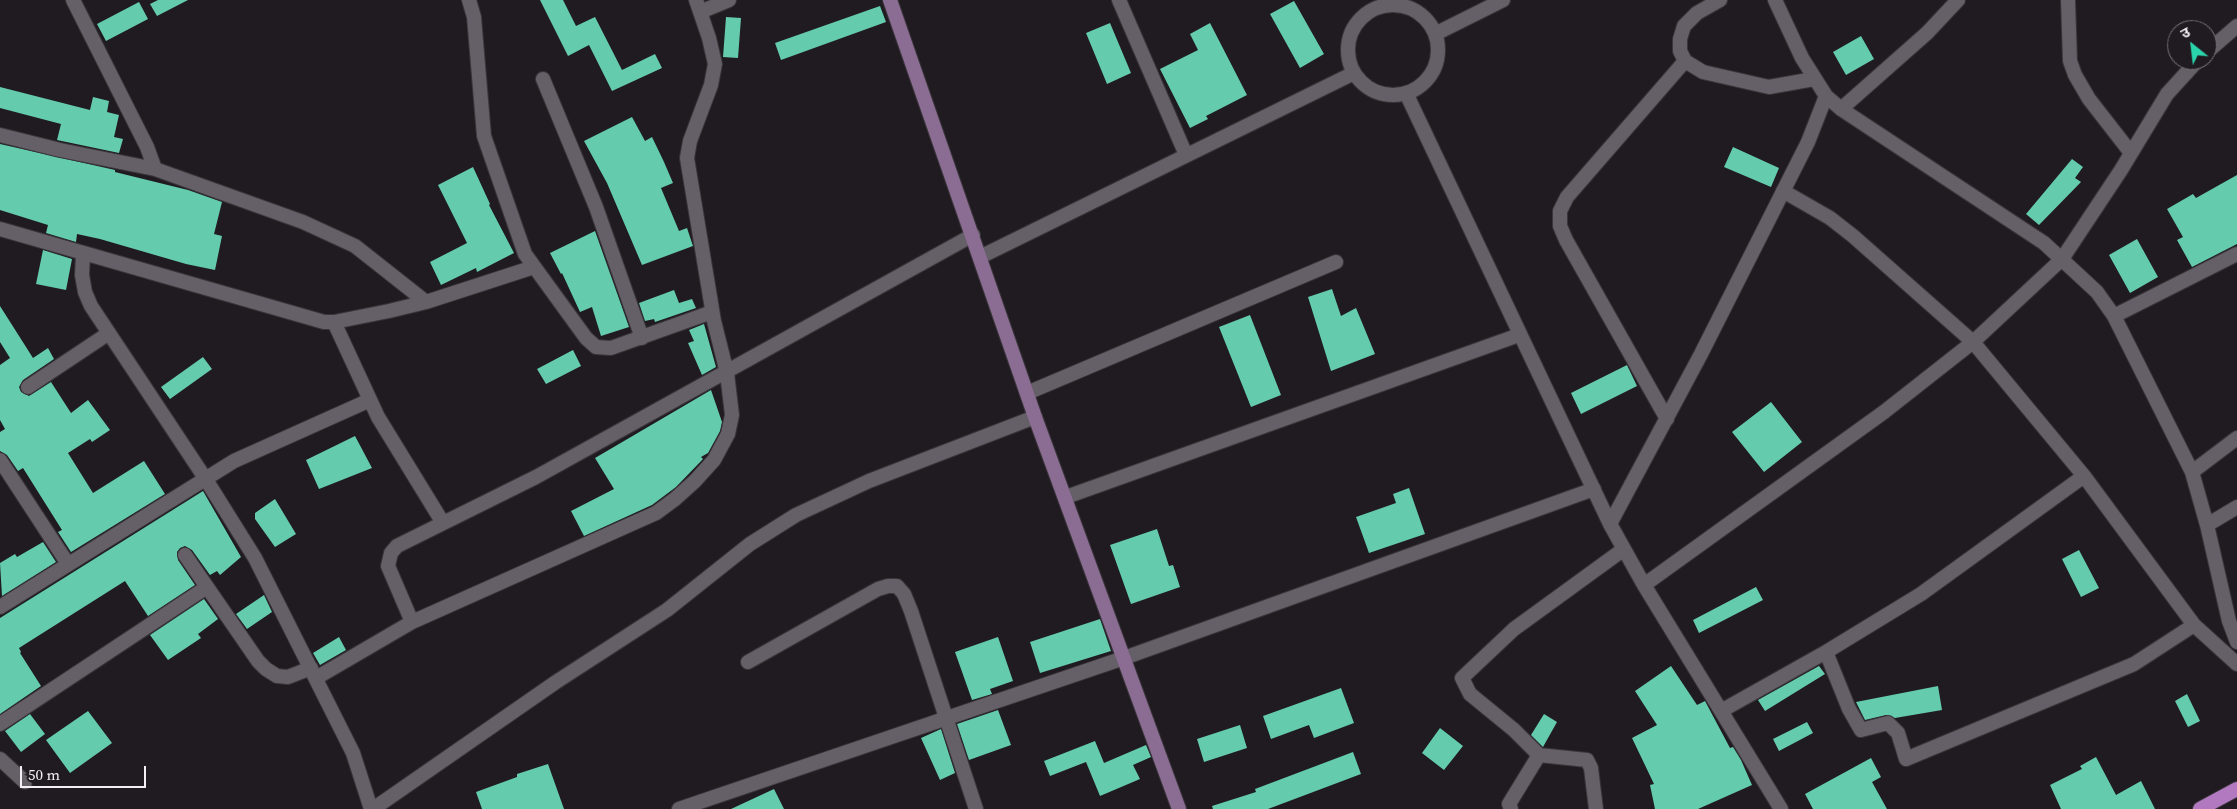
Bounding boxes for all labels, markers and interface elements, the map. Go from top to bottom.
north arrow [2167,20,2217,70]
text: उ [2177,22,2194,43]
scale bar [22,756,149,788]
text: 50 m [28,764,60,785]

